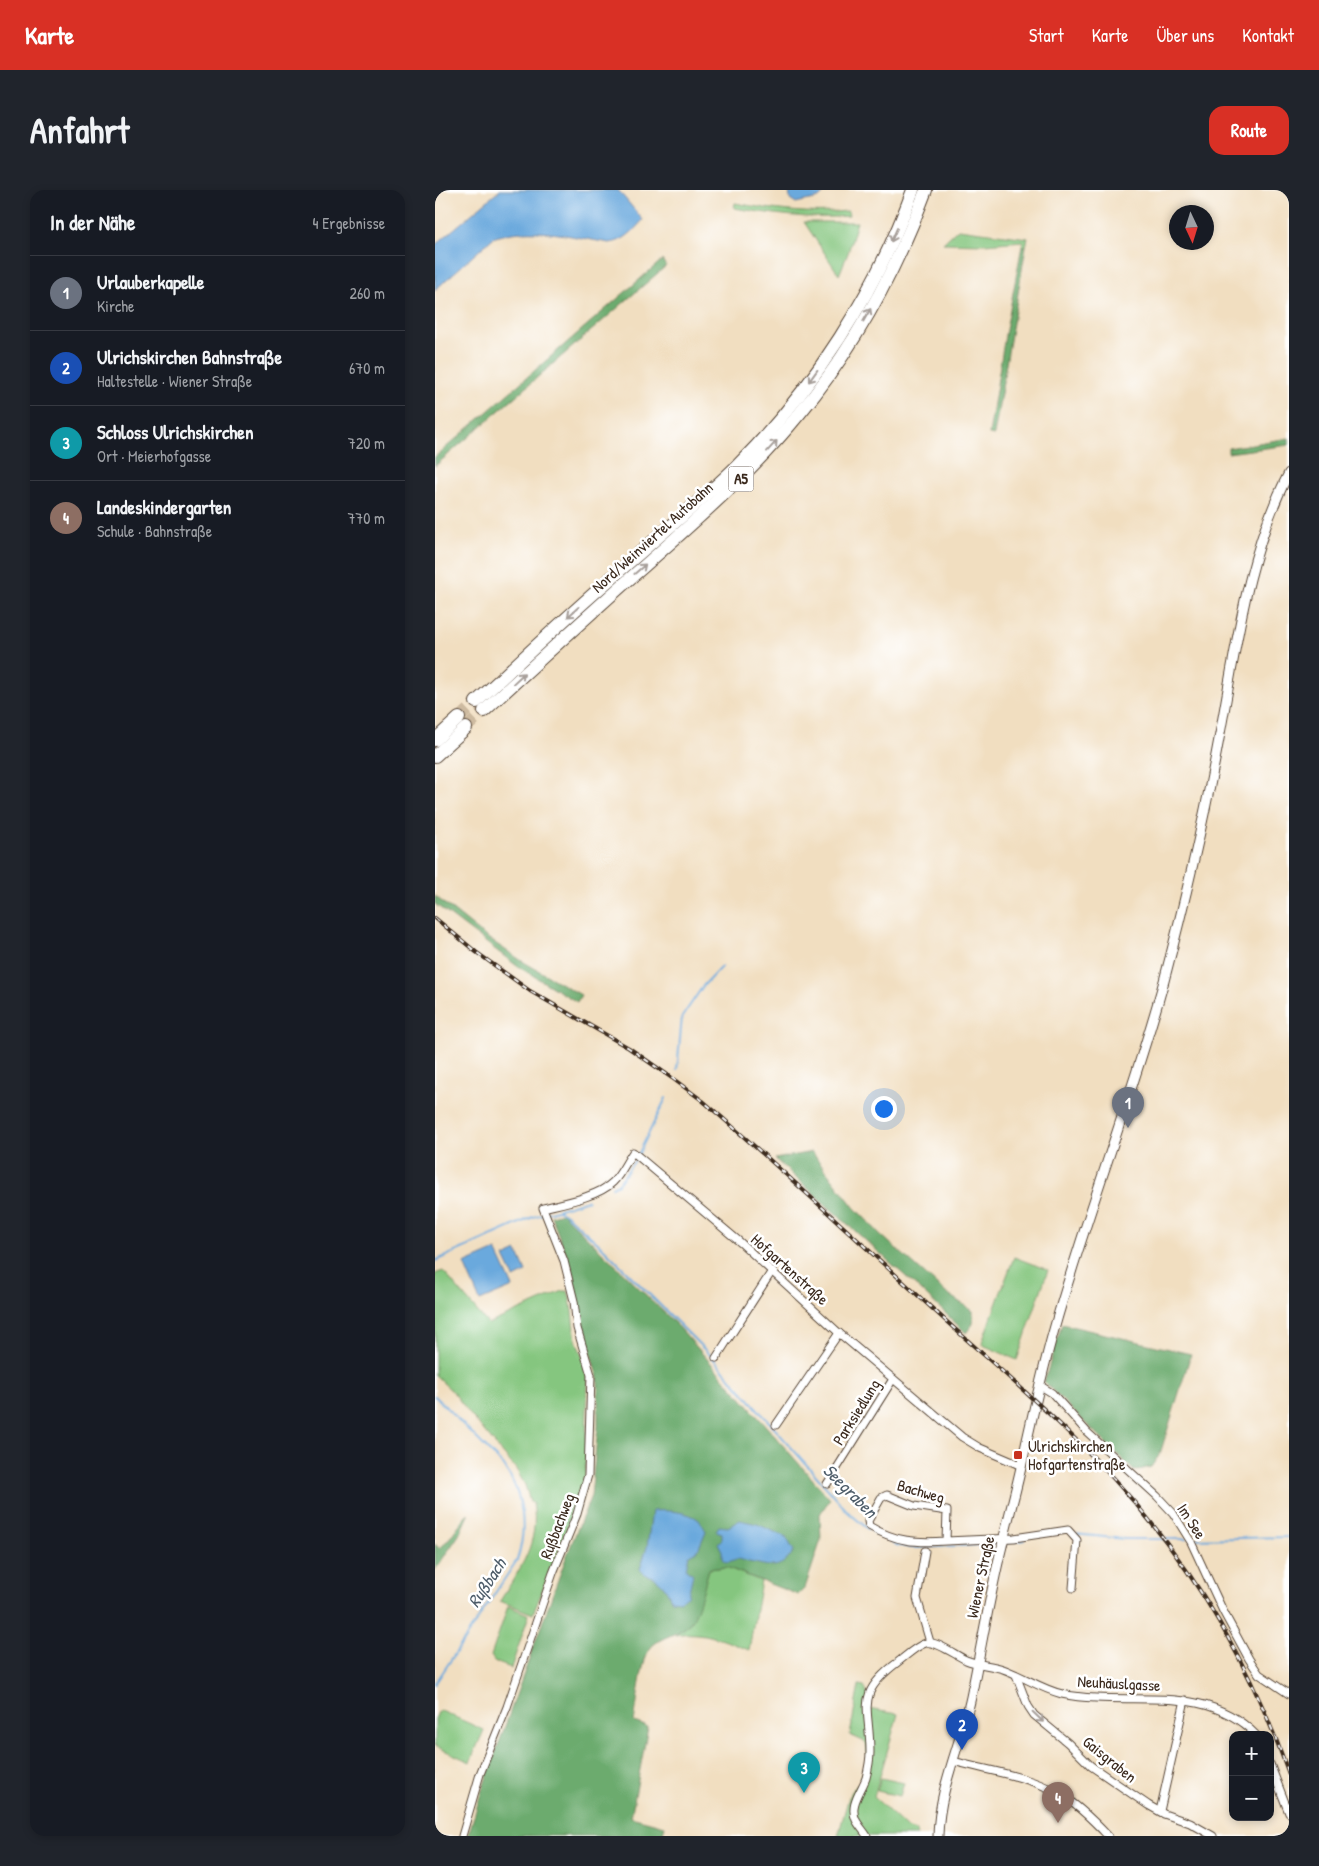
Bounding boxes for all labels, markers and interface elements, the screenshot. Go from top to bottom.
text: Karte [25,19,74,51]
text: Start [1029,23,1064,48]
text: Karte [1092,23,1128,48]
text: Über uns [1156,23,1214,48]
text: Kontakt [1242,23,1294,48]
button: Route [1209,106,1289,155]
text: Anfahrt [30,107,129,154]
north arrow [1169,205,1214,250]
text: In der Nähe [50,208,135,237]
text: 4 Ergebnisse [313,212,385,234]
one-way arrow [889,227,899,242]
text: Urlauberkapelle [97,269,204,295]
text: 1 [63,282,69,304]
text: 260 m [349,282,385,304]
text: Kirche [97,295,134,317]
one-way arrow [862,308,872,323]
text: Ulrichskirchen Bahnstraße [97,344,282,370]
text: 2 [62,357,70,379]
text: 670 m [349,357,385,379]
one-way arrow [808,368,818,382]
text: Haltestelle · Wiener Straße [97,370,252,392]
text: Schloss Ulrichskirchen [97,419,254,445]
text: 3 [62,432,70,454]
text: 720 m [348,432,385,454]
one-way arrow [766,440,777,453]
text: Ort · Meierhofgasse [97,445,211,467]
road number: A5 [729,466,753,492]
street label: Nord/Weinviertel Autobahn [587,476,717,598]
text: Landeskindergarten [97,494,231,520]
text: 4 [63,507,69,529]
text: 770 m [347,507,385,529]
text: Schule · Bahnstraße [97,520,212,542]
one-way arrow [634,563,647,575]
one-way arrow [567,606,580,618]
one-way arrow [513,672,526,684]
pin: 1 [1112,1087,1144,1128]
your location [871,1096,897,1122]
street label: Hofgartenstraße [746,1228,834,1310]
street label: Parksiedlung [827,1375,885,1449]
place label: Ulrichskirchen Hofgartenstraße [1028,1435,1126,1475]
marker: Ulrichskirchen Hofgartenstraße [1012,1449,1024,1461]
water label: Seegraben [818,1458,884,1525]
street label: Bachweg [895,1474,947,1508]
street label: Rußbachweg [534,1490,580,1562]
street label: Im See [1172,1499,1212,1544]
street label: Wiener Straße [961,1533,1000,1620]
water label: Rußbach [461,1552,513,1612]
street label: Neuhäuslgasse [1077,1670,1162,1696]
pin: 2 [946,1709,978,1750]
one-way arrow [1032,1711,1044,1723]
street label: Gaisgraben [1078,1730,1142,1788]
map controls [1229,1731,1274,1821]
button: + [1229,1731,1274,1776]
pin: 3 [788,1752,820,1793]
button: − [1229,1776,1274,1821]
pin: 4 [1042,1782,1074,1823]

